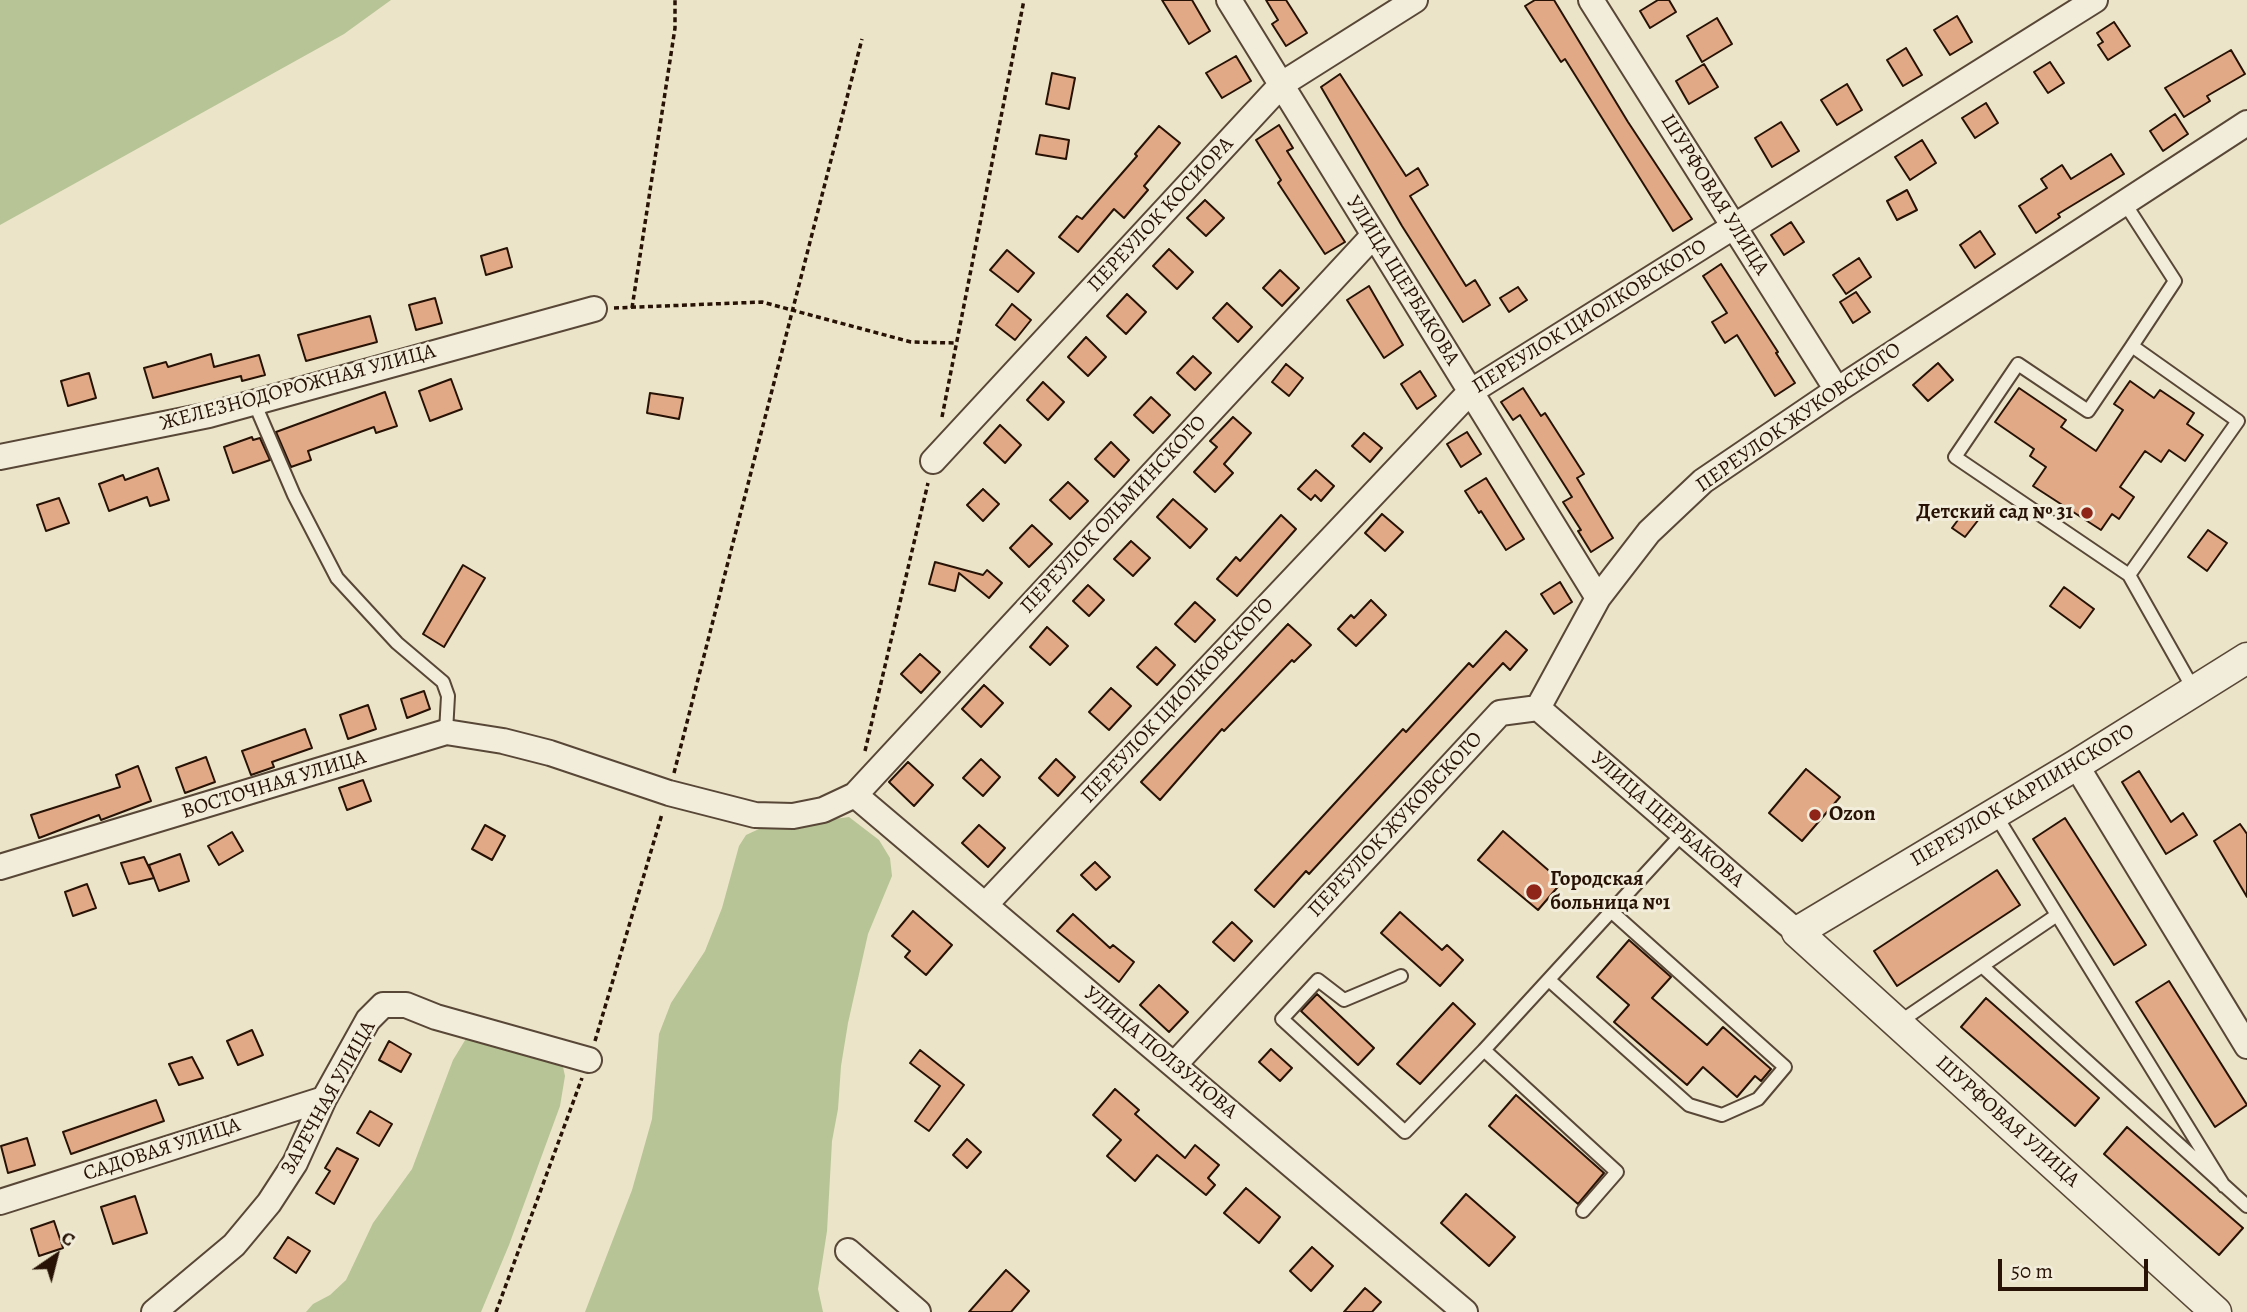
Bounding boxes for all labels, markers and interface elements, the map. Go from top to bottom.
street label: ШУРФОВАЯ УЛИЦА [1654,110,1774,280]
street label: ПЕРЕУЛОК КОСИОРА [1083,132,1239,298]
street label: УЛИЦА ЩЕРБАКОВА [1340,192,1464,370]
street label: ПЕРЕУЛОК ЦИОЛКОВСКОГО [1468,234,1712,400]
street label: ПЕРЕУЛОК ЖУКОВСКОГО [1692,337,1906,499]
street label: ЖЕЛЕЗНОДОРОЖНАЯ УЛИЦА [157,339,439,437]
street label: ПЕРЕУЛОК ОЛЬМИНСКОГО [1015,411,1213,619]
place label: Детский сад № 31 [1916,500,2073,526]
marker: Детский сад № 31 [2079,505,2095,521]
street label: ПЕРЕУЛОК ЦИОЛКОВСКОГО [1076,593,1280,809]
street label: ПЕРЕУЛОК КАРПИНСКОГО [1906,719,2140,873]
street label: ПЕРЕУЛОК ЖУКОВСКОГО [1303,727,1489,923]
street label: ВОСТОЧНАЯ УЛИЦА [179,745,369,825]
street label: УЛИЦА ЩЕРБАКОВА [1585,747,1749,893]
place label: Ozon [1829,802,1875,828]
marker: Ozon [1807,807,1823,823]
place label: Городская больница №1 [1550,867,1670,917]
marker: Городская больница №1 [1524,882,1544,902]
street label: УЛИЦА ПОЛЗУНОВА [1078,981,1242,1125]
street label: ЗАРЕЧНАЯ УЛИЦА [276,1017,382,1179]
street label: ШУРФОВАЯ УЛИЦА [1930,1051,2084,1193]
street label: САДОВАЯ УЛИЦА [80,1113,244,1187]
north arrow [21,1221,91,1291]
text: С [56,1225,80,1253]
scale bar [2002,1246,2152,1290]
text: 50 m [2011,1257,2053,1285]

